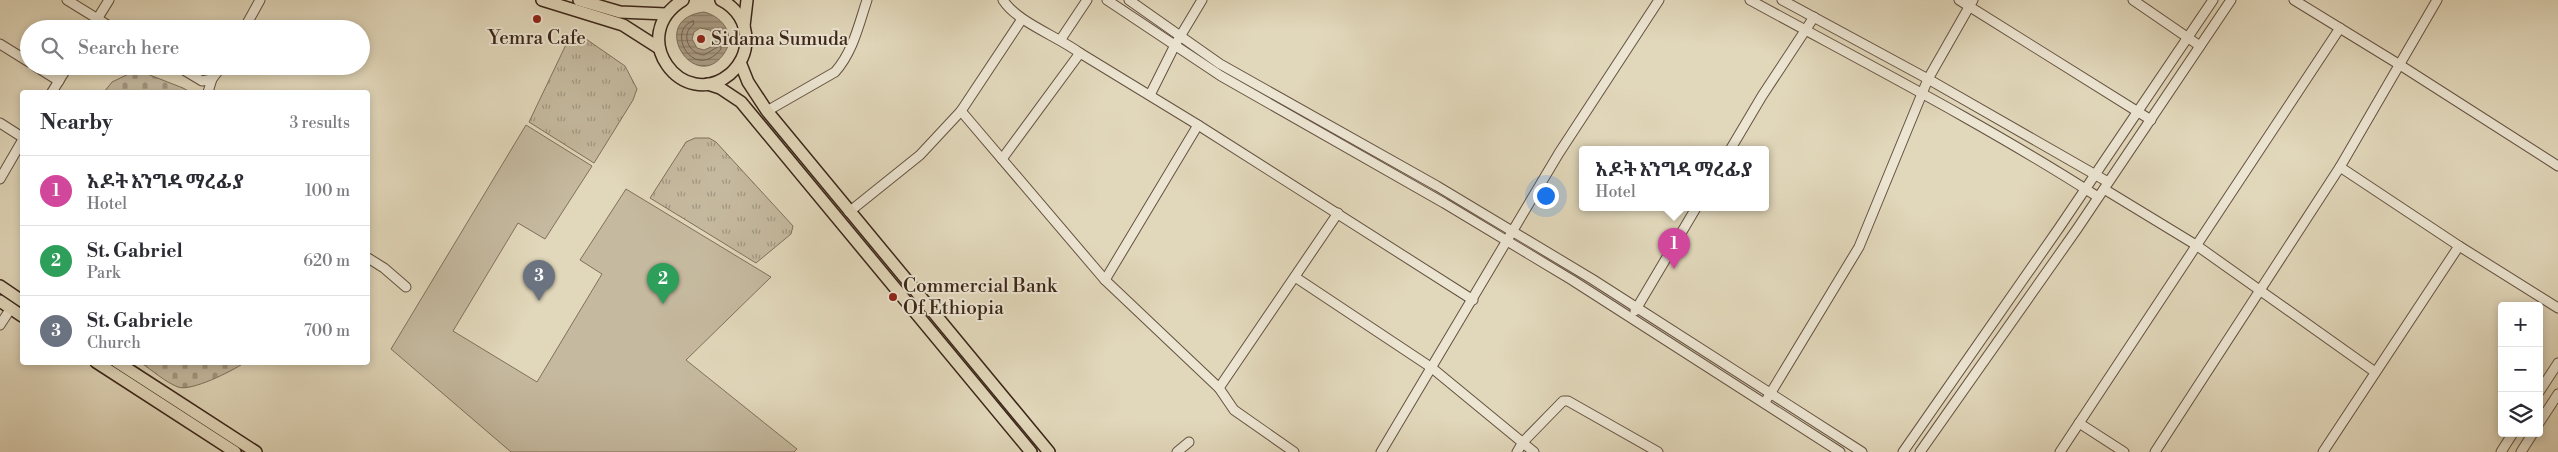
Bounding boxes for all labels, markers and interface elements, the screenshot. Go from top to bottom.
marker: Yemra Cafe [531,13,543,25]
search box [20,20,370,75]
place label: Yemra Cafe [487,26,586,50]
place label: Sidama Sumuda [711,27,849,51]
marker: Sidama Sumuda [695,33,707,45]
icon: search [38,34,66,62]
text: Search here [78,36,179,60]
text: Nearby [40,110,113,136]
text: 3 results [289,113,350,133]
popup [1579,146,1769,211]
text: አዶት እንግዳ ማረፊያ [1596,158,1752,182]
text: አዶት እንግዳ ማረፊያ [87,170,244,194]
text: 1 [52,181,60,201]
text: 100 m [305,181,350,201]
text: Hotel [1596,182,1636,202]
your location [1533,183,1559,209]
text: Hotel [87,194,127,214]
pin: 1 [1658,228,1690,269]
text: St. Gabriel [87,239,183,263]
text: 2 [51,251,61,271]
text: 620 m [303,251,350,271]
pin: 3 [523,260,555,301]
text: Park [87,263,120,283]
pin: 2 [647,263,679,304]
place label: Commercial Bank Of Ethiopia [903,274,1058,320]
marker: Commercial Bank Of Ethiopia [887,291,899,303]
map controls [2498,302,2543,437]
button: + [2498,302,2543,347]
text: St. Gabriele [87,309,193,333]
text: 3 [51,321,61,341]
text: 700 m [304,321,350,341]
text: Church [87,333,141,353]
button: − [2498,347,2543,392]
button: layers [2498,392,2543,437]

